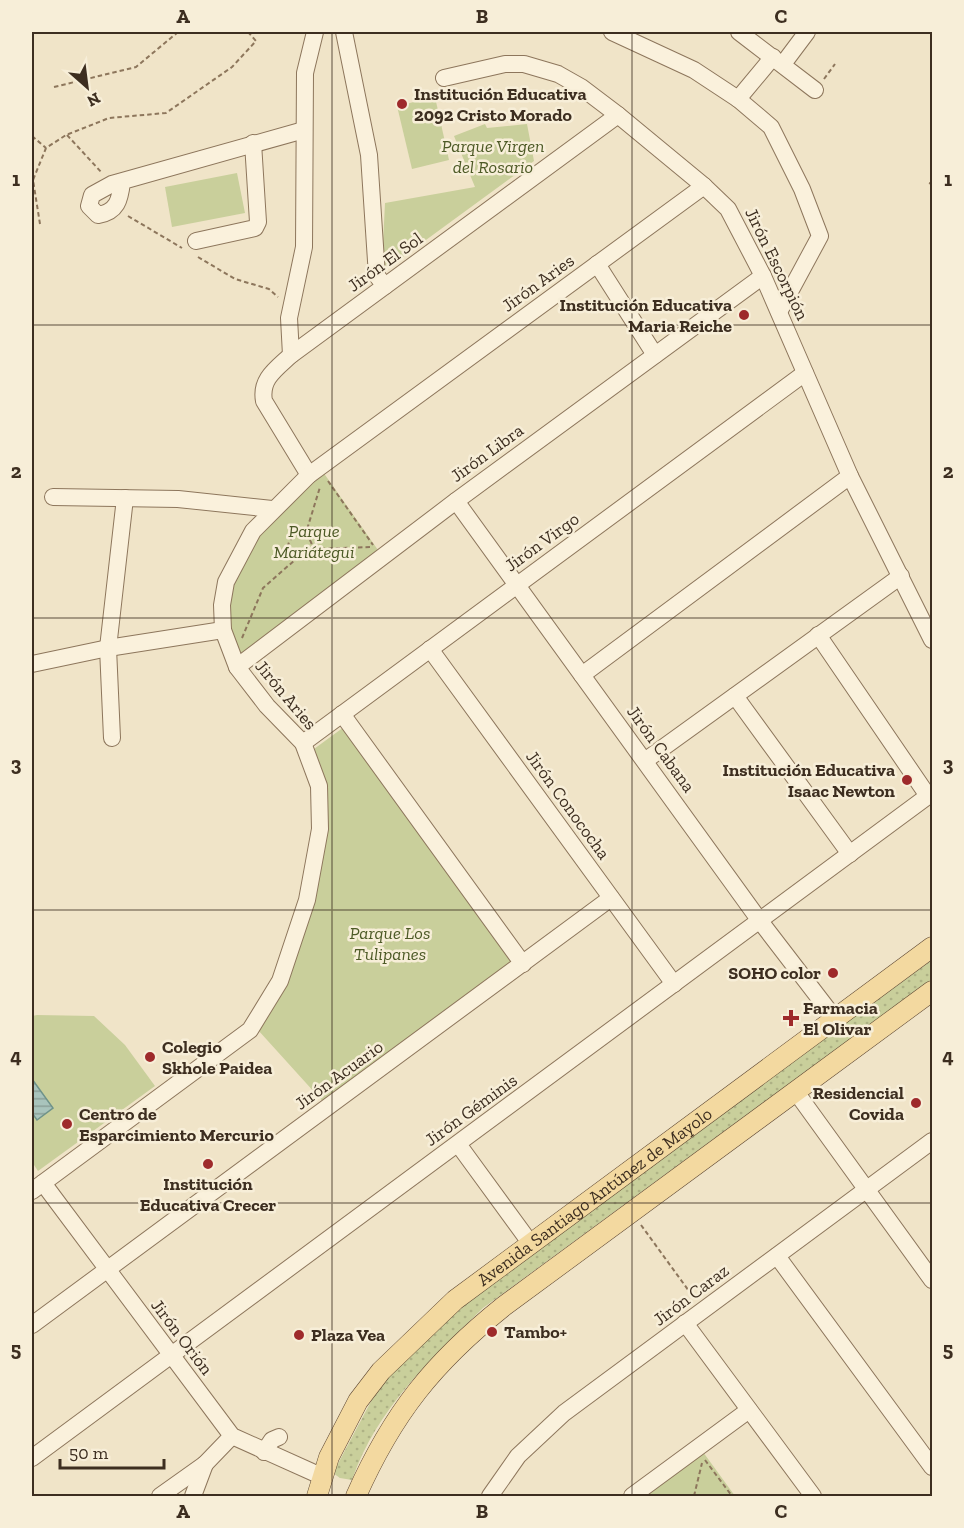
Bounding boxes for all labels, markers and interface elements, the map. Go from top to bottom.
text: A [176,4,190,28]
text: B [476,4,488,28]
text: C [775,4,788,28]
north arrow [57,57,117,117]
place label: Institución Educativa 2092 Cristo Morado [414,83,587,126]
text: N [84,89,104,111]
marker: Institución Educativa 2092 Cristo Morado [395,97,409,111]
park label: Parque Virgen del Rosario [442,135,544,178]
text: 1 [12,167,20,191]
text: 1 [944,167,952,191]
street label: Jirón Escorpión [740,204,814,324]
street label: Jirón El Sol [343,227,427,297]
street label: Jirón Aries [497,249,579,317]
place label: Institución Educativa Maria Reiche [559,294,732,337]
marker: Institución Educativa Maria Reiche [737,308,751,322]
street label: Jirón Libra [446,419,528,487]
text: 2 [11,459,22,483]
text: 2 [943,459,954,483]
street label: Jirón Virgo [501,508,583,576]
park label: Parque Mariátegui [273,520,355,563]
street label: Jirón Aries [251,656,322,734]
street label: Jirón Cabana [622,701,700,797]
street label: Jirón Conococha [521,746,615,864]
text: 3 [11,752,22,776]
text: 3 [943,752,954,776]
place label: Institución Educativa Isaac Newton [722,759,895,802]
marker: Institución Educativa Isaac Newton [900,773,914,787]
park label: Parque Los Tulipanes [350,922,430,965]
place label: SOHO color [728,962,821,984]
marker: SOHO color [826,966,840,980]
place label: Farmacia El Olivar [803,997,878,1040]
marker: Farmacia El Olivar [784,1011,798,1025]
place label: Colegio Skhole Paidea [162,1036,272,1079]
street label: Jirón Acuario [290,1036,388,1114]
text: 4 [10,1044,22,1068]
text: 4 [942,1044,954,1068]
marker: Colegio Skhole Paidea [143,1050,157,1064]
street label: Jirón Géminis [421,1069,522,1151]
place label: Residencial Covida [813,1082,904,1125]
marker: Residencial Covida [909,1096,923,1110]
street label: Avenida Santiago Antúnez de Mayolo [473,1102,716,1291]
place label: Centro de Esparcimiento Mercurio [79,1103,274,1146]
marker: Centro de Esparcimiento Mercurio [60,1117,74,1131]
marker: Institución Educativa Crecer [201,1157,215,1171]
place label: Institución Educativa Crecer [140,1173,276,1216]
street label: Jirón Caraz [649,1259,733,1331]
street label: Jirón Orión [146,1295,218,1380]
place label: Tambo+ [504,1321,567,1343]
place label: Plaza Vea [311,1324,385,1346]
marker: Tambo+ [485,1325,499,1339]
marker: Plaza Vea [292,1328,306,1342]
text: 5 [11,1337,21,1361]
text: 5 [943,1337,953,1361]
scale bar [60,1432,164,1470]
text: 50 m [69,1442,109,1464]
text: A [176,1499,190,1523]
text: B [476,1499,488,1523]
text: C [775,1499,788,1523]

